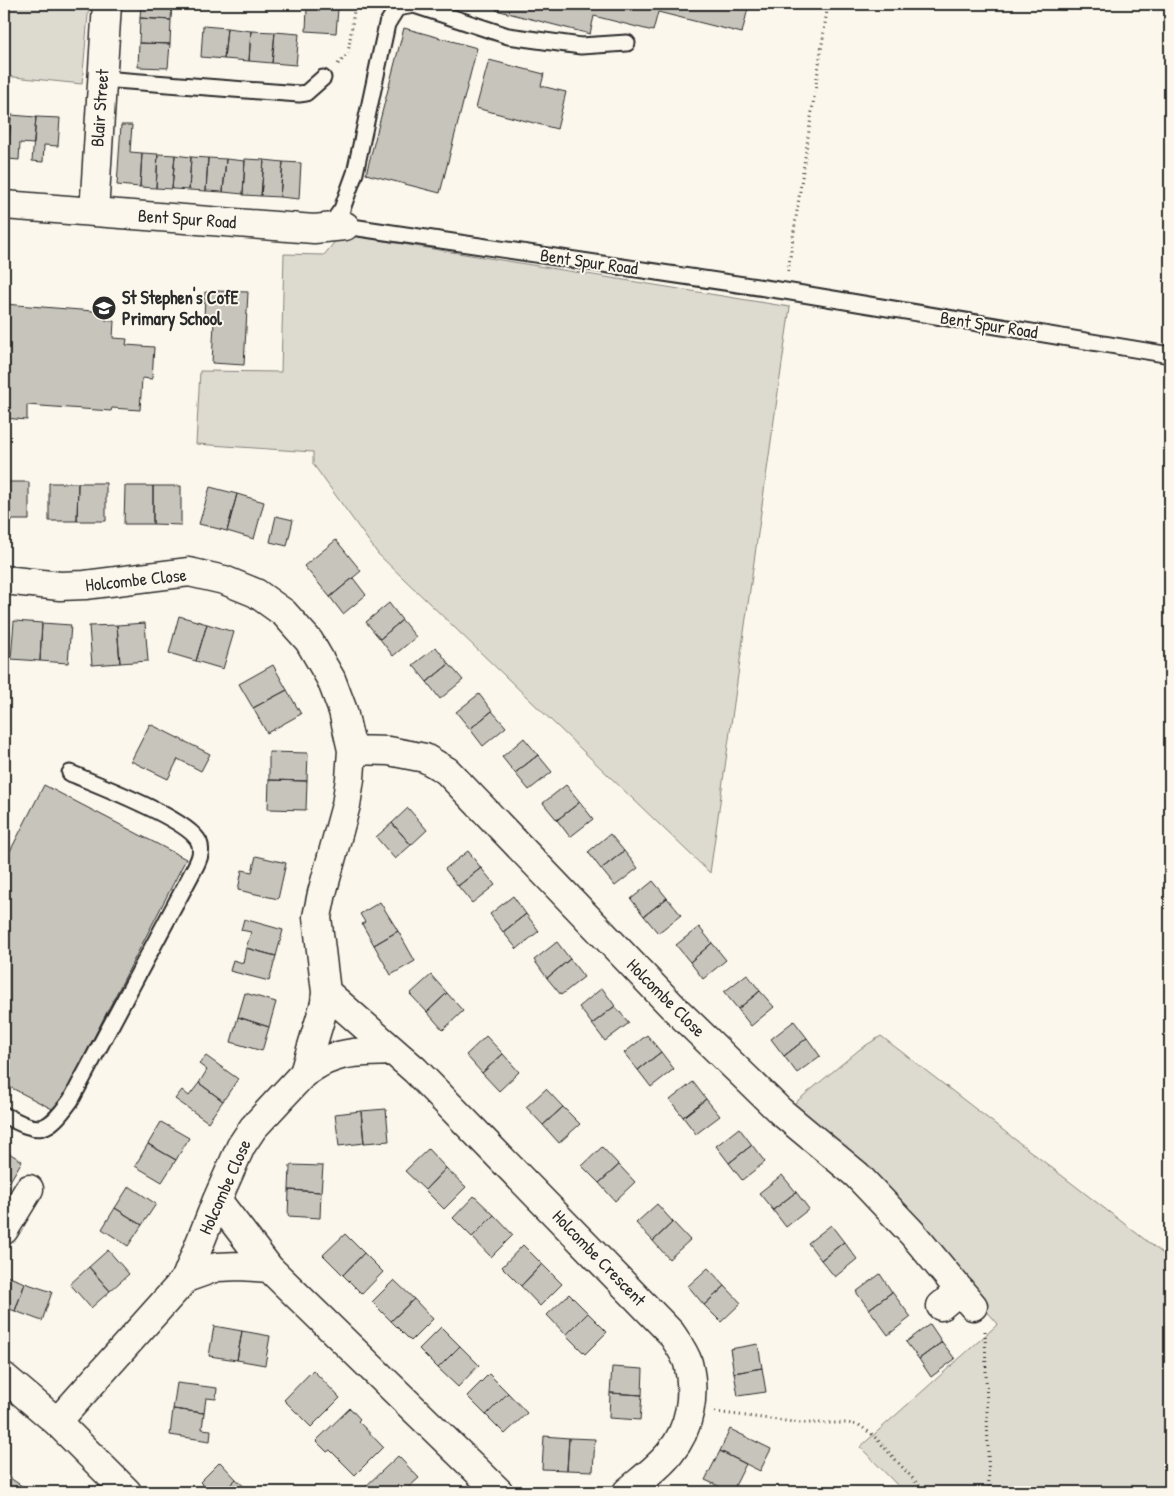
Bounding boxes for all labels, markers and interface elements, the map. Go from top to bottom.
street label: Blair Street [84,67,115,148]
street label: Bent Spur Road [137,203,237,234]
street label: Bent Spur Road [539,242,640,281]
place label: St Stephen's CofE Primary School [122,285,239,332]
school or university icon: St Stephen's CofE Primary School [91,295,117,321]
street label: Bent Spur Road [938,304,1040,345]
street label: Holcombe Close [84,562,188,597]
street label: Holcombe Close [622,953,711,1042]
street label: Holcombe Close [192,1135,257,1238]
street label: Holcombe Crescent [547,1204,652,1312]

